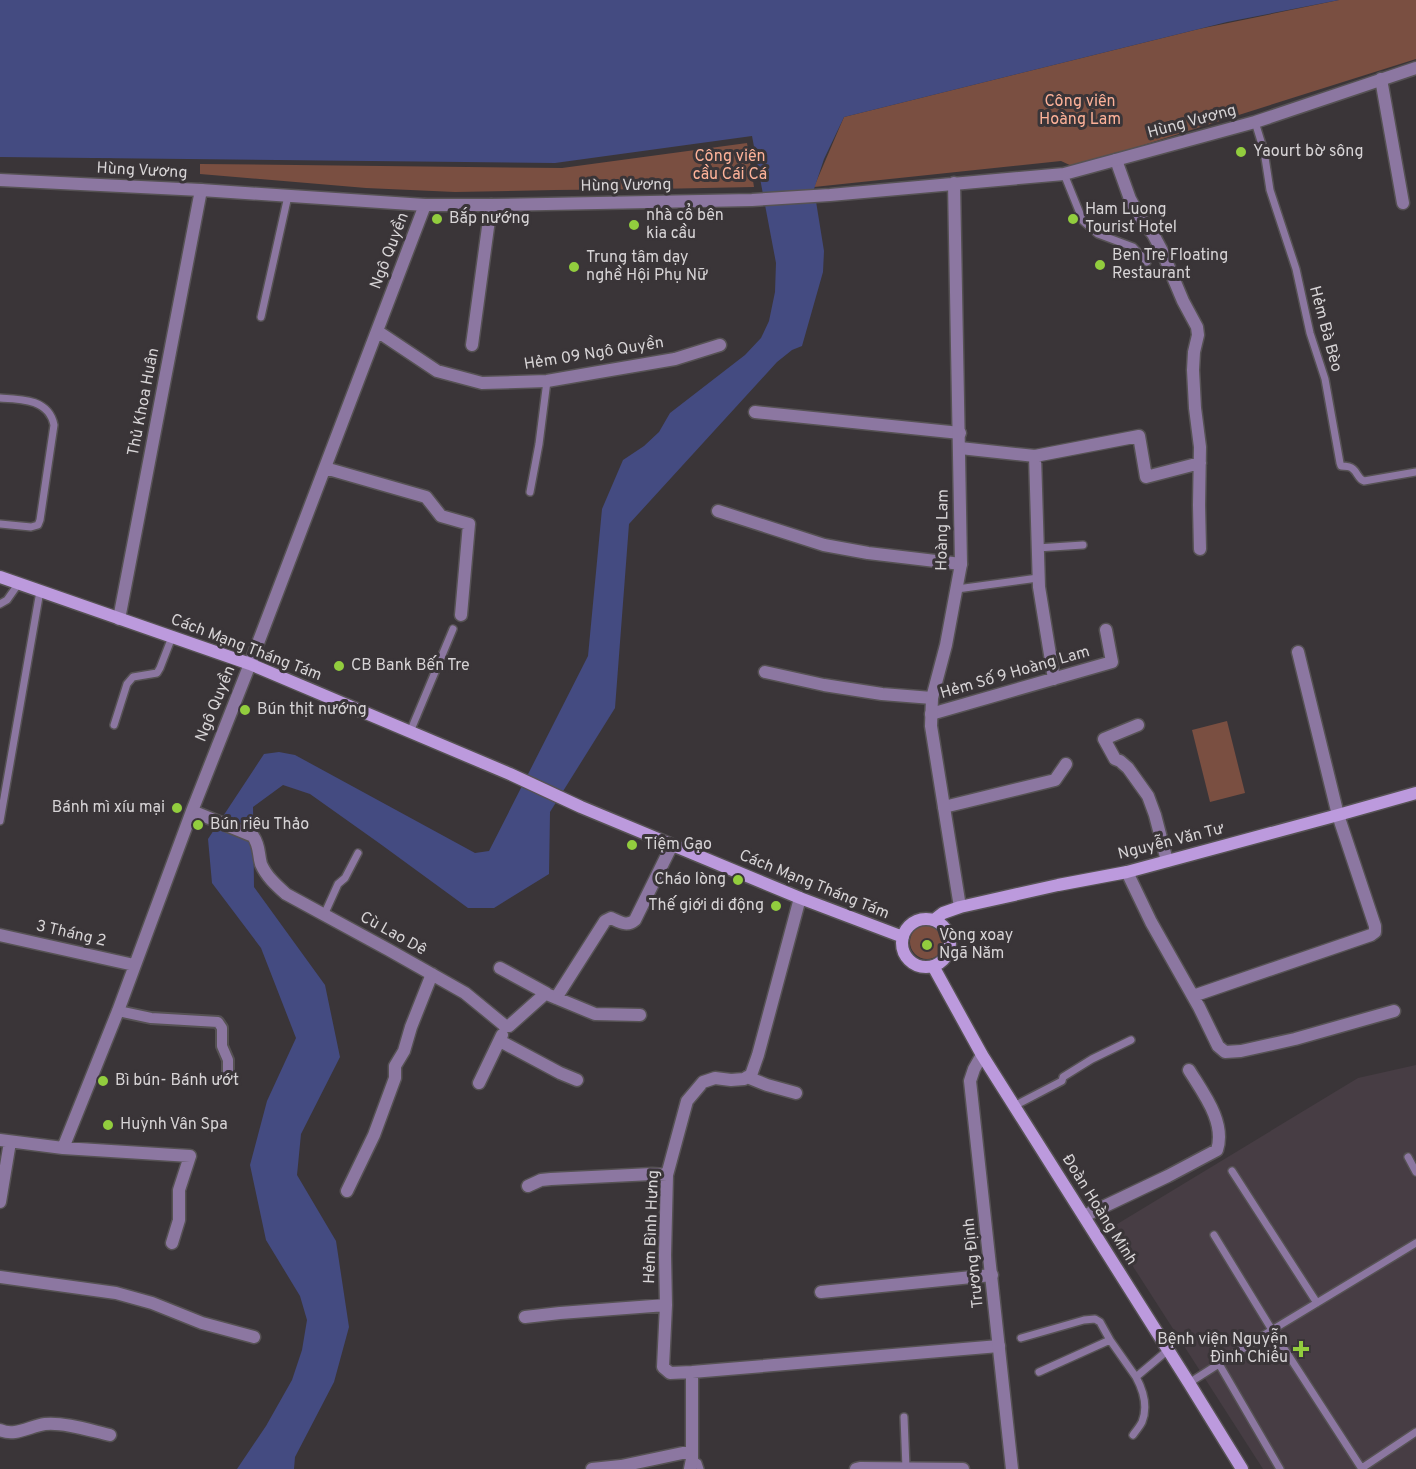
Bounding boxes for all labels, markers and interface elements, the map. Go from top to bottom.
park label: Công viên Hoàng Lam [1039,92,1121,130]
street label: Hùng Vương [1145,101,1239,143]
place label: Yaourt bờ sông [1253,142,1364,162]
marker: Yaourt bờ sông [1234,145,1248,159]
park label: Công viên cầu Cái Cá [693,147,767,185]
street label: Hùng Vương [96,159,188,183]
street label: Hùng Vương [580,175,672,197]
place label: Ham Luong Tourist Hotel [1085,200,1177,238]
place label: nhà cổ bên kia cầu [646,203,724,244]
place label: Bắp nướng [449,207,530,229]
street label: Ngô Quyền [365,209,414,292]
marker: Bắp nướng [430,212,444,226]
marker: Ham Luong Tourist Hotel [1066,212,1080,226]
marker: nhà cổ bên kia cầu [627,218,641,232]
place label: Ben Tre Floating Restaurant [1112,246,1228,284]
place label: Trung tâm dạy nghề Hội Phụ Nữ [586,248,708,286]
marker: Ben Tre Floating Restaurant [1093,258,1107,272]
marker: Trung tâm dạy nghề Hội Phụ Nữ [567,260,581,274]
street label: Hẻm Bà Bèo [1304,284,1346,374]
street label: Hẻm 09 Ngô Quyền [522,332,665,375]
street label: Thủ Khoa Huân [124,346,164,458]
street label: Hoàng Lam [932,489,954,571]
street label: Cách Mạng Tháng Tám [168,610,324,686]
street label: Hẻm Số 9 Hoàng Lam [938,641,1092,704]
place label: CB Bank Bến Tre [351,655,470,676]
marker: CB Bank Bến Tre [332,659,346,673]
street label: Ngô Quyền [191,663,240,745]
place label: Bún thịt nướng [257,700,367,720]
marker: Bún thịt nướng [238,703,252,717]
place label: Bánh mì xíu mại [52,798,165,818]
marker: Bánh mì xíu mại [170,801,184,815]
place label: Bún riêu Thảo [210,815,309,835]
street label: Nguyễn Văn Tư [1115,817,1226,865]
marker: Bún riêu Thảo [191,818,205,832]
place label: Tiệm Gạo [644,835,712,855]
marker: Tiệm Gạo [625,838,639,852]
street label: Cách Mạng Tháng Tám [736,846,892,924]
place label: Cháo lòng [654,870,726,890]
marker: Cháo lòng [731,873,745,887]
place label: Thế giới di động [648,895,764,916]
marker: Thế giới di động [769,899,783,913]
street label: Cù Lao Dê [356,908,430,960]
street label: 3 Tháng 2 [34,916,108,952]
place label: Vòng xoay Ngã Năm [939,926,1013,964]
marker: Vòng xoay Ngã Năm [920,938,934,952]
place label: Bì bún- Bánh ướt [115,1071,239,1091]
marker: Bì bún- Bánh ướt [96,1074,110,1088]
place label: Huỳnh Vân Spa [120,1115,228,1135]
marker: Huỳnh Vân Spa [101,1118,115,1132]
street label: Đoàn Hoàng Minh [1057,1151,1141,1269]
street label: Hẻm Bình Hưng [640,1170,664,1284]
street label: Trương Định [959,1217,989,1309]
place label: Bệnh viện Nguyễn Đình Chiểu [1157,1328,1288,1368]
marker: Bệnh viện Nguyễn Đình Chiểu [1292,1340,1310,1358]

